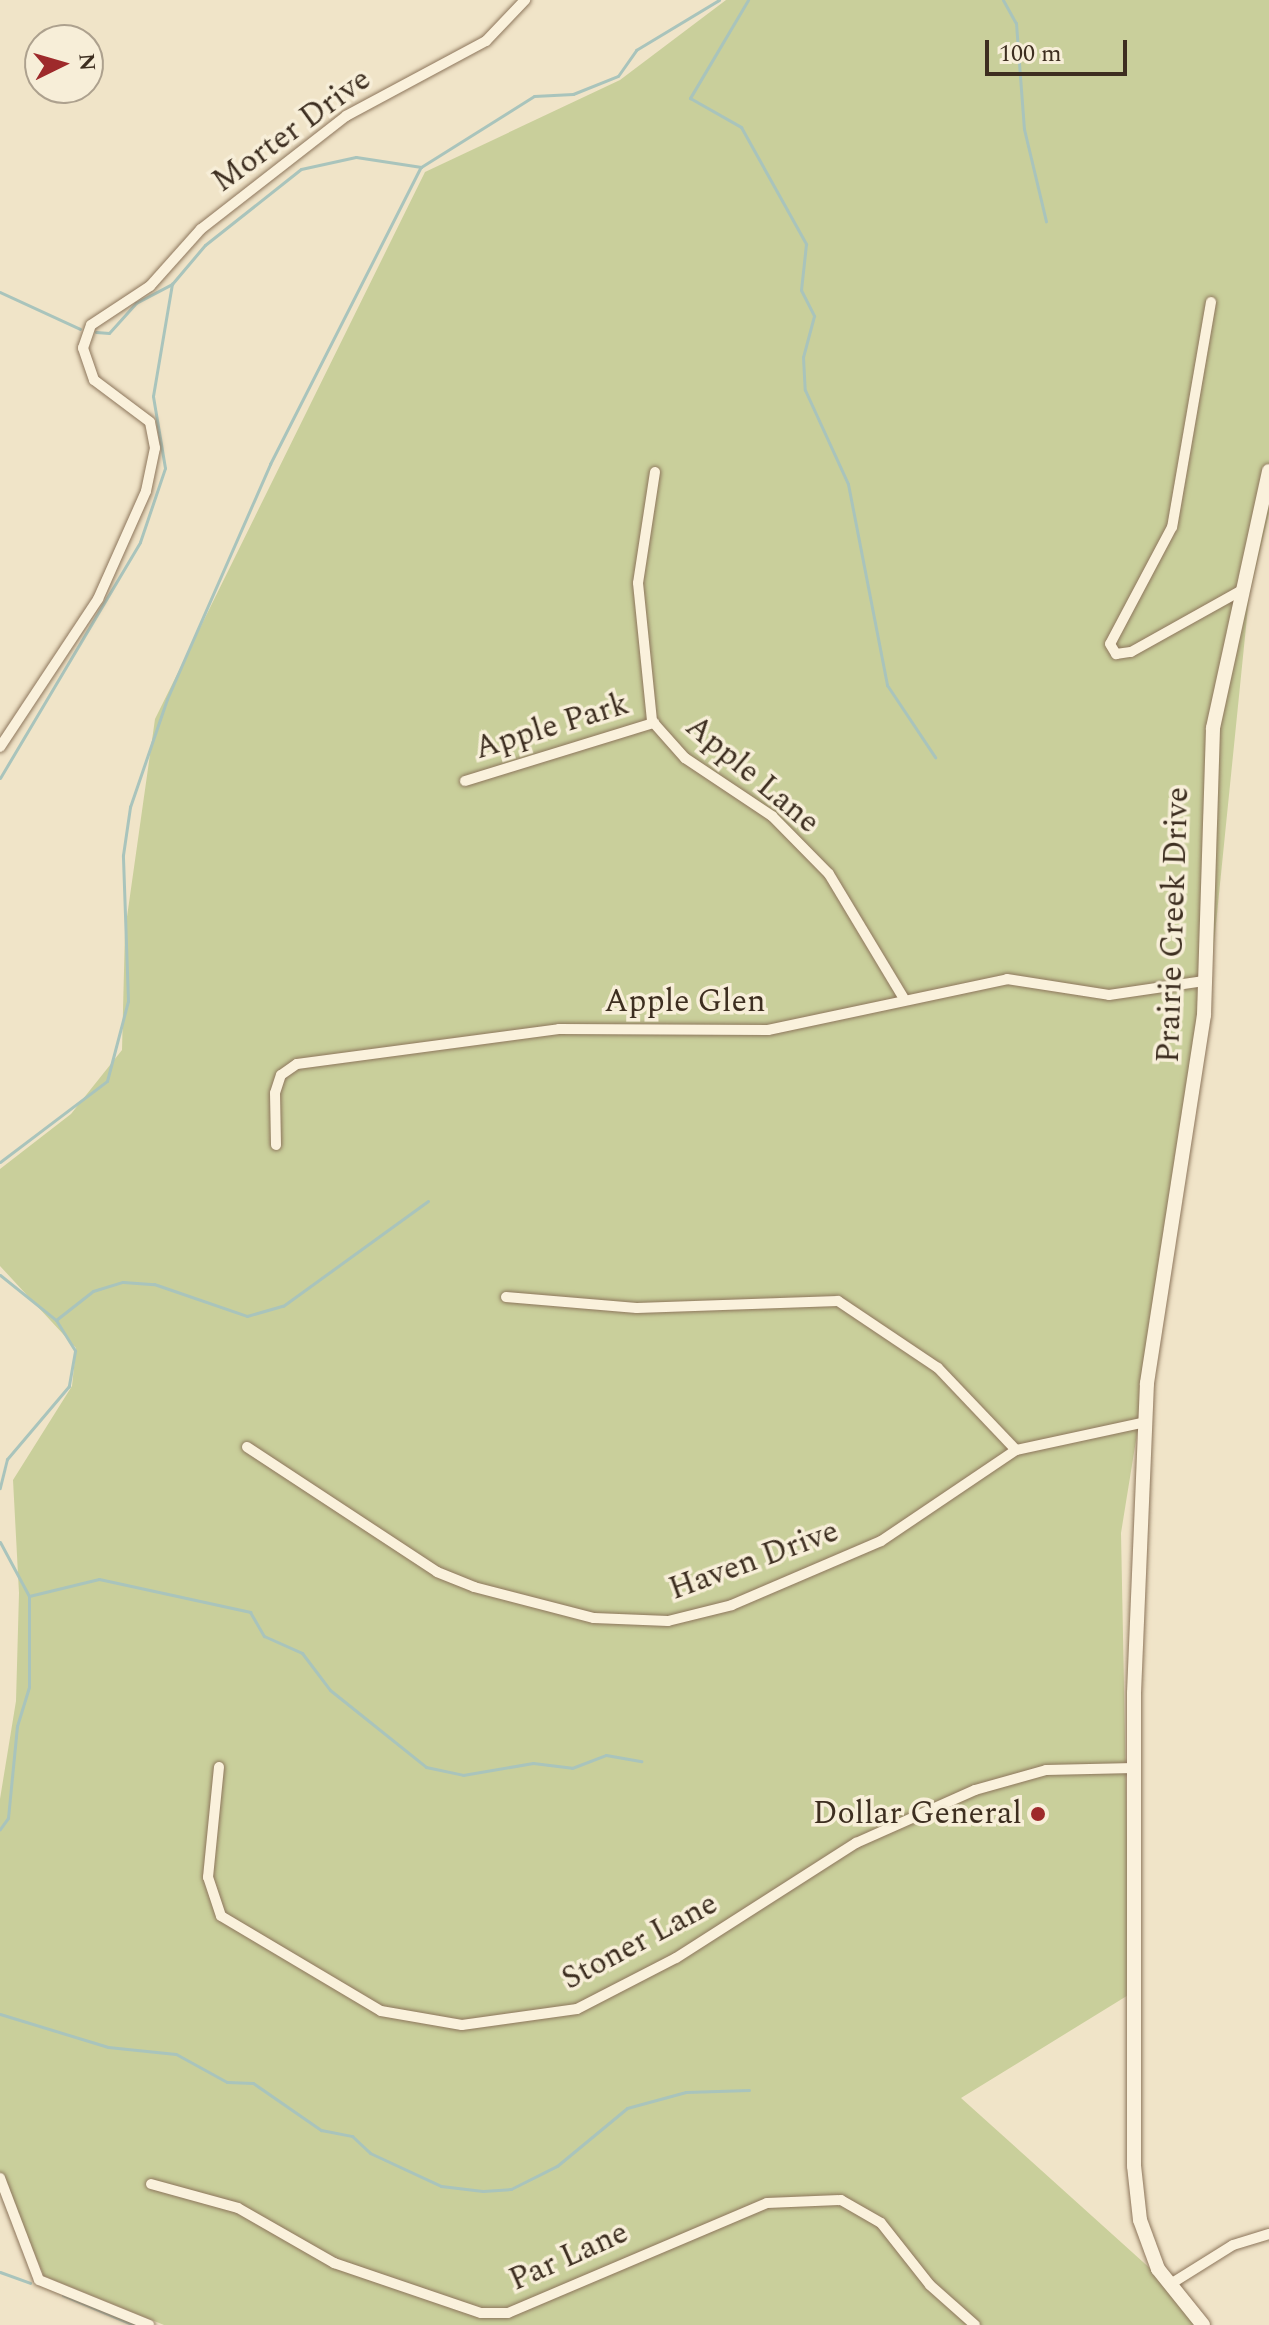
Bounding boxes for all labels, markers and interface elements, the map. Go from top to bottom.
north arrow [24,24,104,104]
scale bar [989,24,1131,74]
text: 100 m [999,36,1062,72]
text: N [69,52,104,72]
street label: Morter Drive [205,61,379,201]
street label: Apple Park [470,685,634,769]
street label: Apple Lane [677,708,827,842]
street label: Prairie Creek Drive [1150,786,1198,1064]
street label: Apple Glen [604,983,766,1021]
street label: Haven Drive [664,1513,844,1609]
place label: Dollar General [813,1795,1022,1833]
marker: Dollar General [1029,1805,1047,1823]
street label: Stoner Lane [556,1885,724,1999]
street label: Par Lane [504,2214,634,2300]

